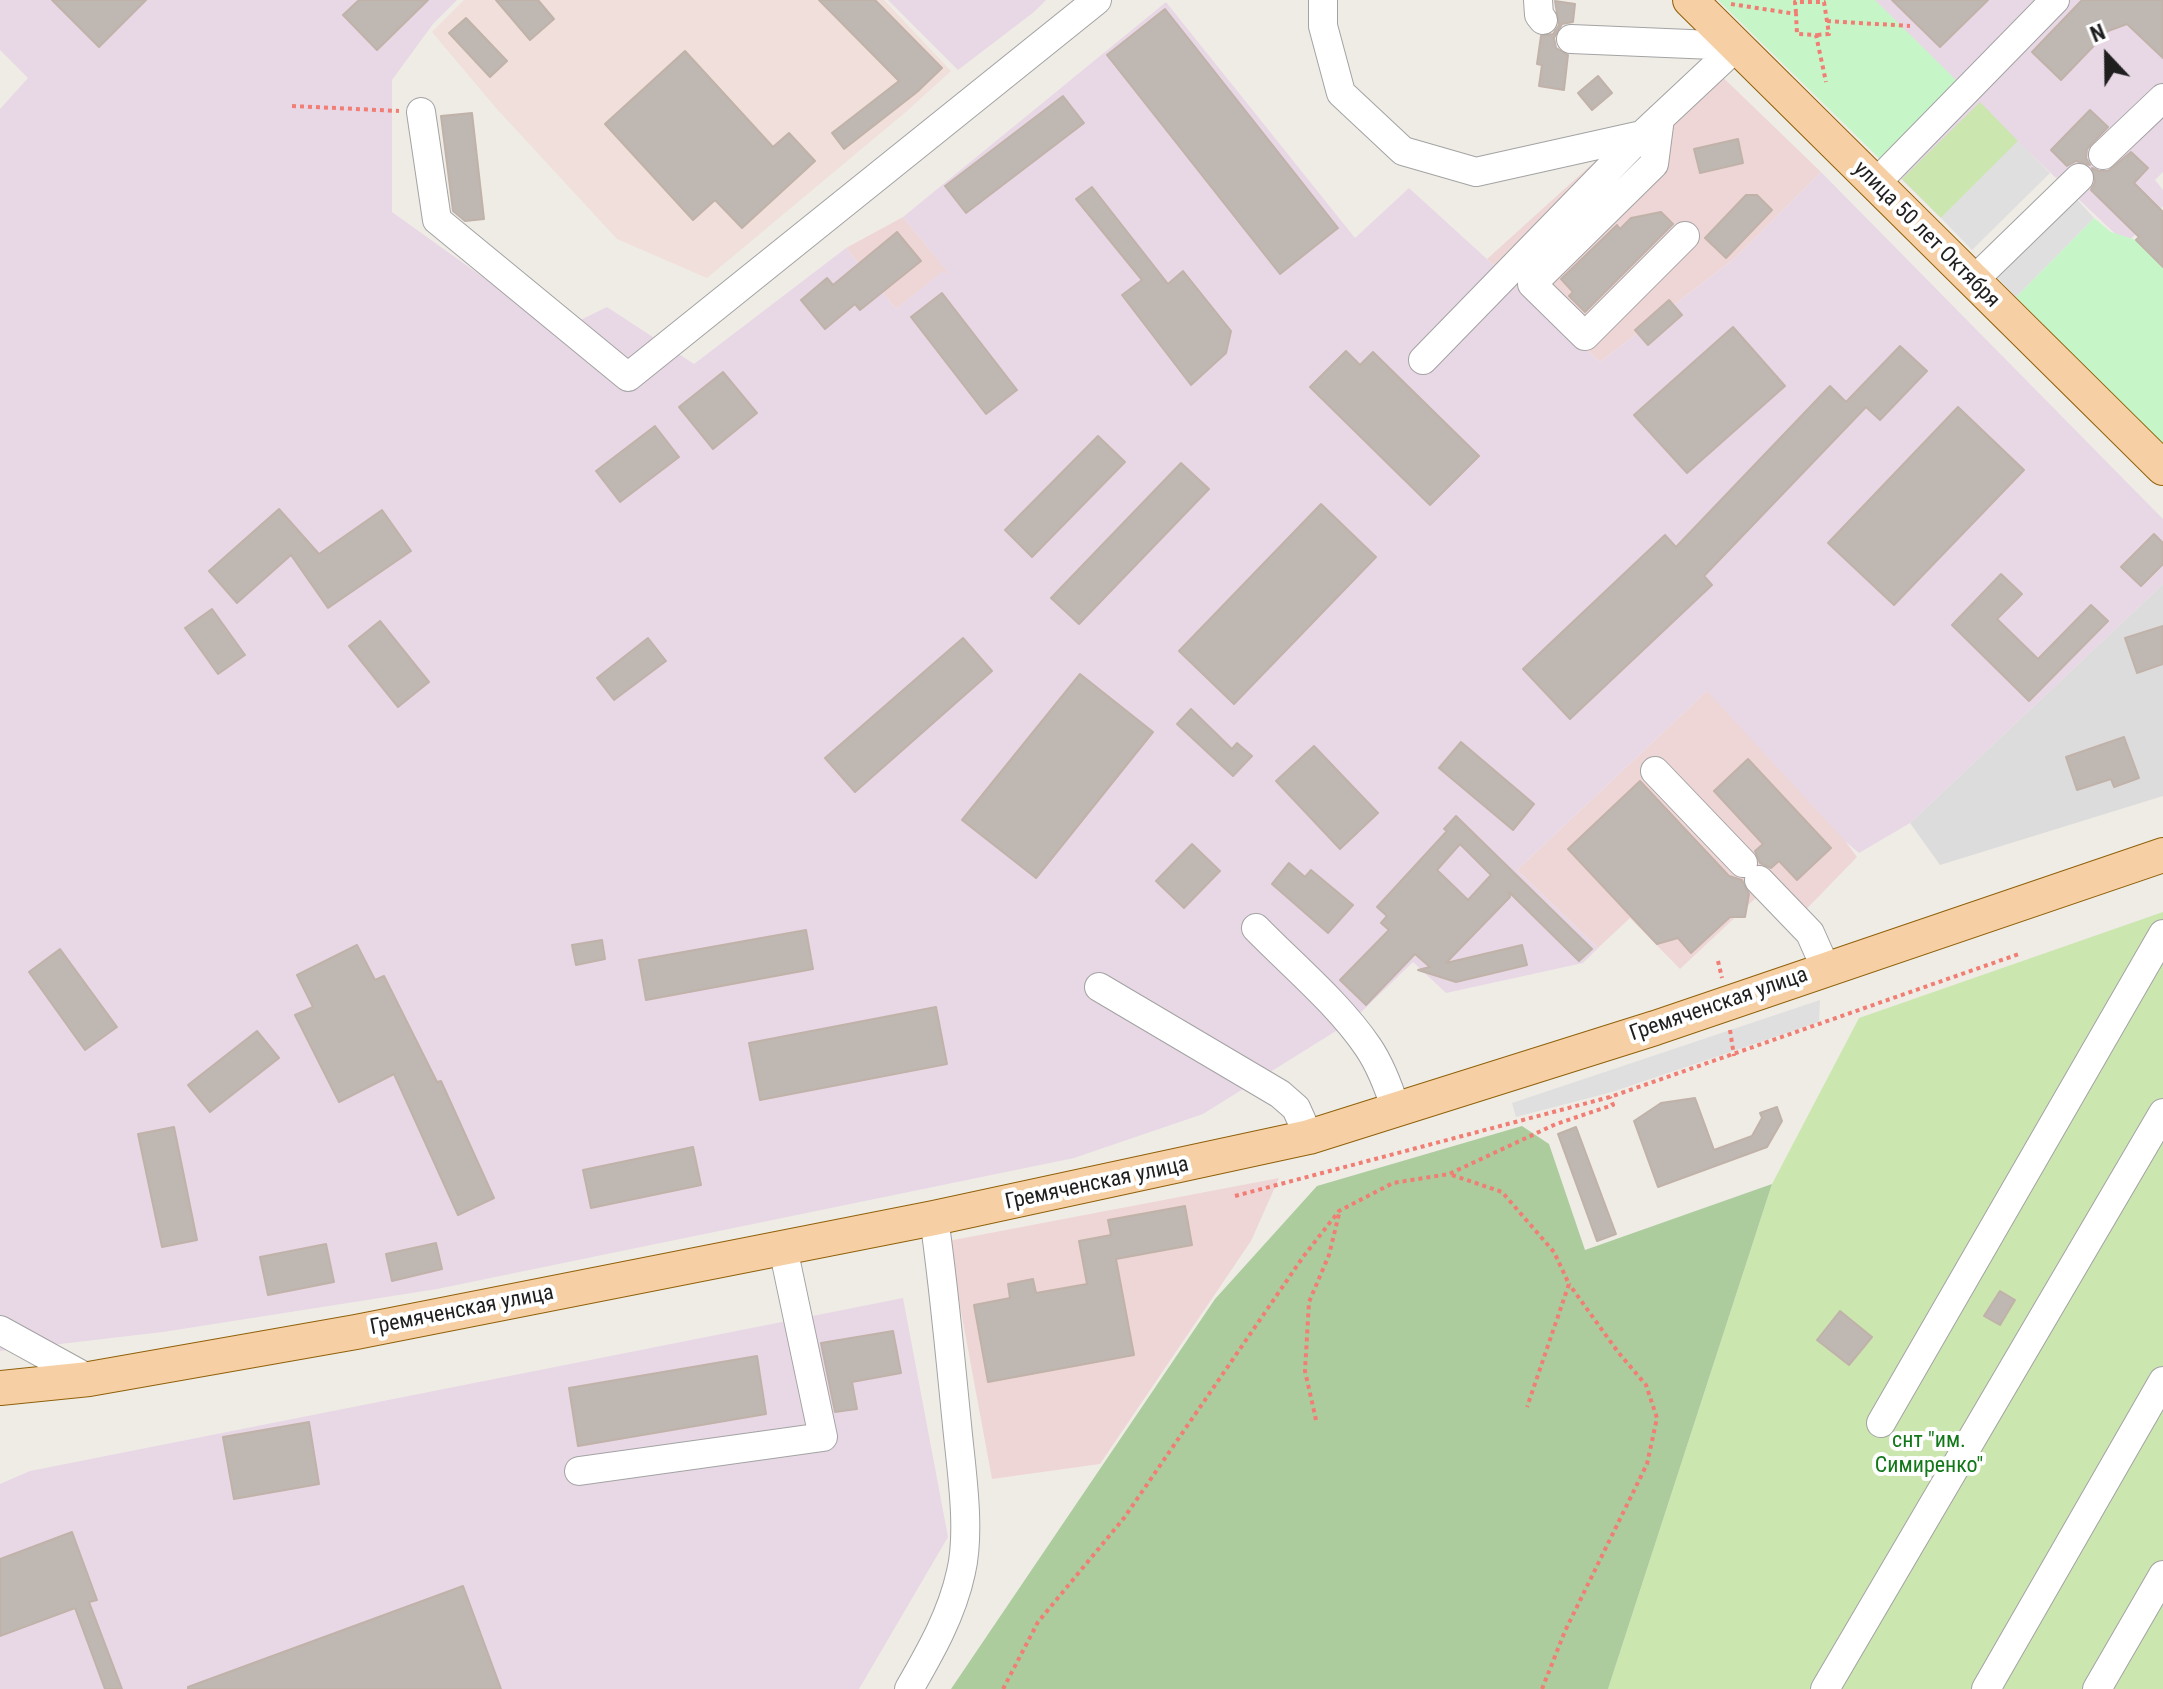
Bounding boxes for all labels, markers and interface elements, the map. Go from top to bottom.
north arrow [2067,16,2147,96]
text: N [2087,19,2109,47]
street label: улица 50 лет Октября [1847,156,2005,314]
street label: Гремяченская улица [1626,962,1812,1048]
street label: Гремяченская улица [1003,1152,1191,1216]
street label: Гремяченская улица [368,1280,556,1342]
park label: снт "им. Симиренко" [1875,1428,1983,1480]

